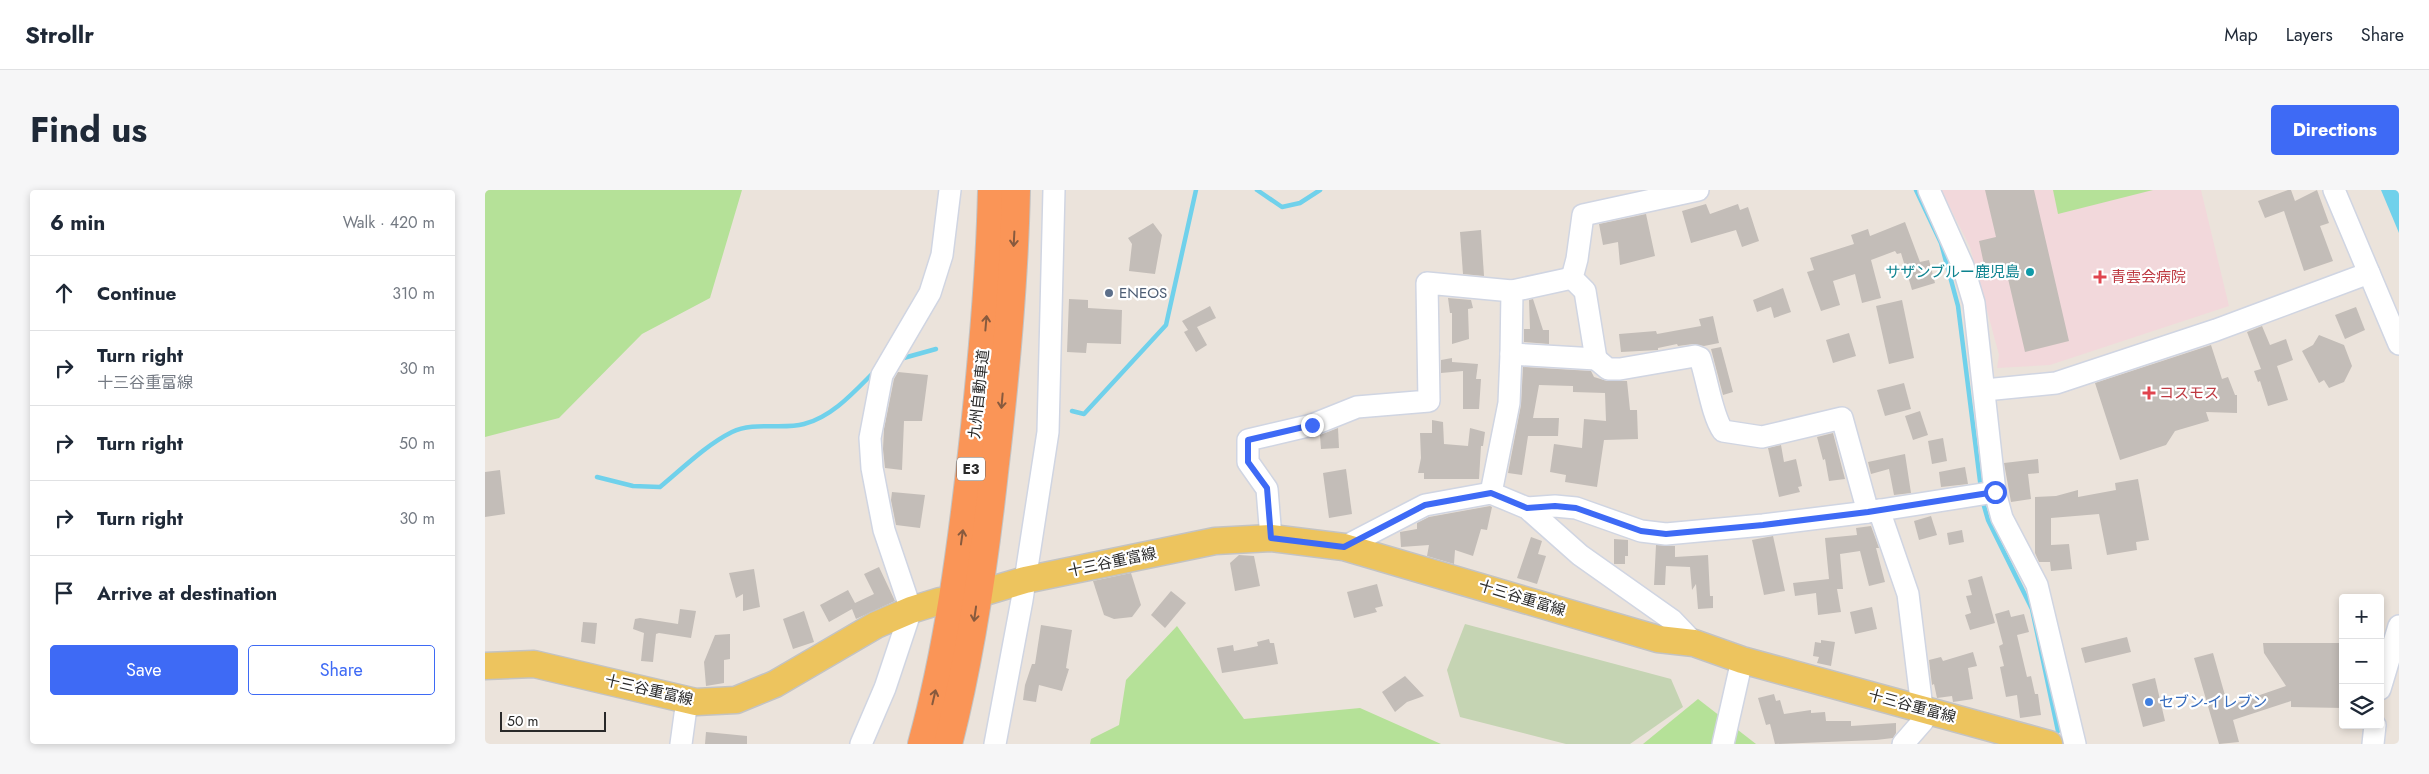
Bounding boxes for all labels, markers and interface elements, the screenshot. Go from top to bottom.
text: Strollr [25,17,94,52]
text: Map [2224,22,2258,48]
text: Layers [2286,22,2333,48]
text: Share [2361,22,2404,48]
text: Find us [30,105,147,155]
button: Directions [2271,105,2399,155]
text: 6 min [50,208,105,238]
text: Walk · 420 m [343,211,435,234]
one-way arrow [1009,230,1018,246]
place label: サザンブルー鹿児島 [1885,261,2020,283]
marker: サザンブルー鹿児島 [2024,266,2036,278]
place label: 青雲会病院 [2111,266,2186,288]
marker: 青雲会病院 [2093,270,2107,284]
icon: ahead [50,279,78,307]
text: Continue [97,280,176,307]
text: 310 m [392,282,435,305]
place label: ENEOS [1119,282,1167,304]
marker: ENEOS [1103,287,1115,299]
one-way arrow [981,315,990,331]
text: Turn right [97,342,183,369]
street label: 九州自動車道 [963,348,995,440]
icon: right [50,354,78,382]
text: 30 m [399,357,435,380]
text: 十三谷重富線 [97,371,193,394]
place label: コスモス [2159,382,2219,404]
marker: コスモス [2143,387,2155,399]
one-way arrow [997,392,1007,408]
route end [1301,414,1324,437]
icon: right [50,429,78,457]
text: Turn right [97,430,183,457]
text: 50 m [399,432,435,455]
road number: E3 [957,458,985,480]
route start [1984,481,2007,504]
icon: right [50,504,78,532]
text: Turn right [97,505,183,532]
text: 30 m [399,507,435,530]
one-way arrow [958,529,968,545]
street label: 十三谷重富線 [1066,542,1158,582]
street label: 十三谷重富線 [1476,574,1568,622]
icon: arrive [50,579,78,607]
text: Arrive at destination [97,580,277,607]
map controls [2339,594,2384,729]
button: + [2339,594,2384,639]
one-way arrow [970,606,980,622]
button: − [2339,639,2384,684]
button: Save [50,645,238,695]
button: Share [248,645,435,695]
street label: 十三谷重富線 [603,669,695,711]
street label: 十三谷重富線 [1866,684,1958,728]
button: layers [2339,684,2384,729]
one-way arrow [930,689,939,705]
place label: セブン-イレブン [2159,691,2267,713]
marker: セブン-イレブン [2143,696,2155,708]
scale bar [500,709,606,732]
text: 50 m [507,711,538,731]

